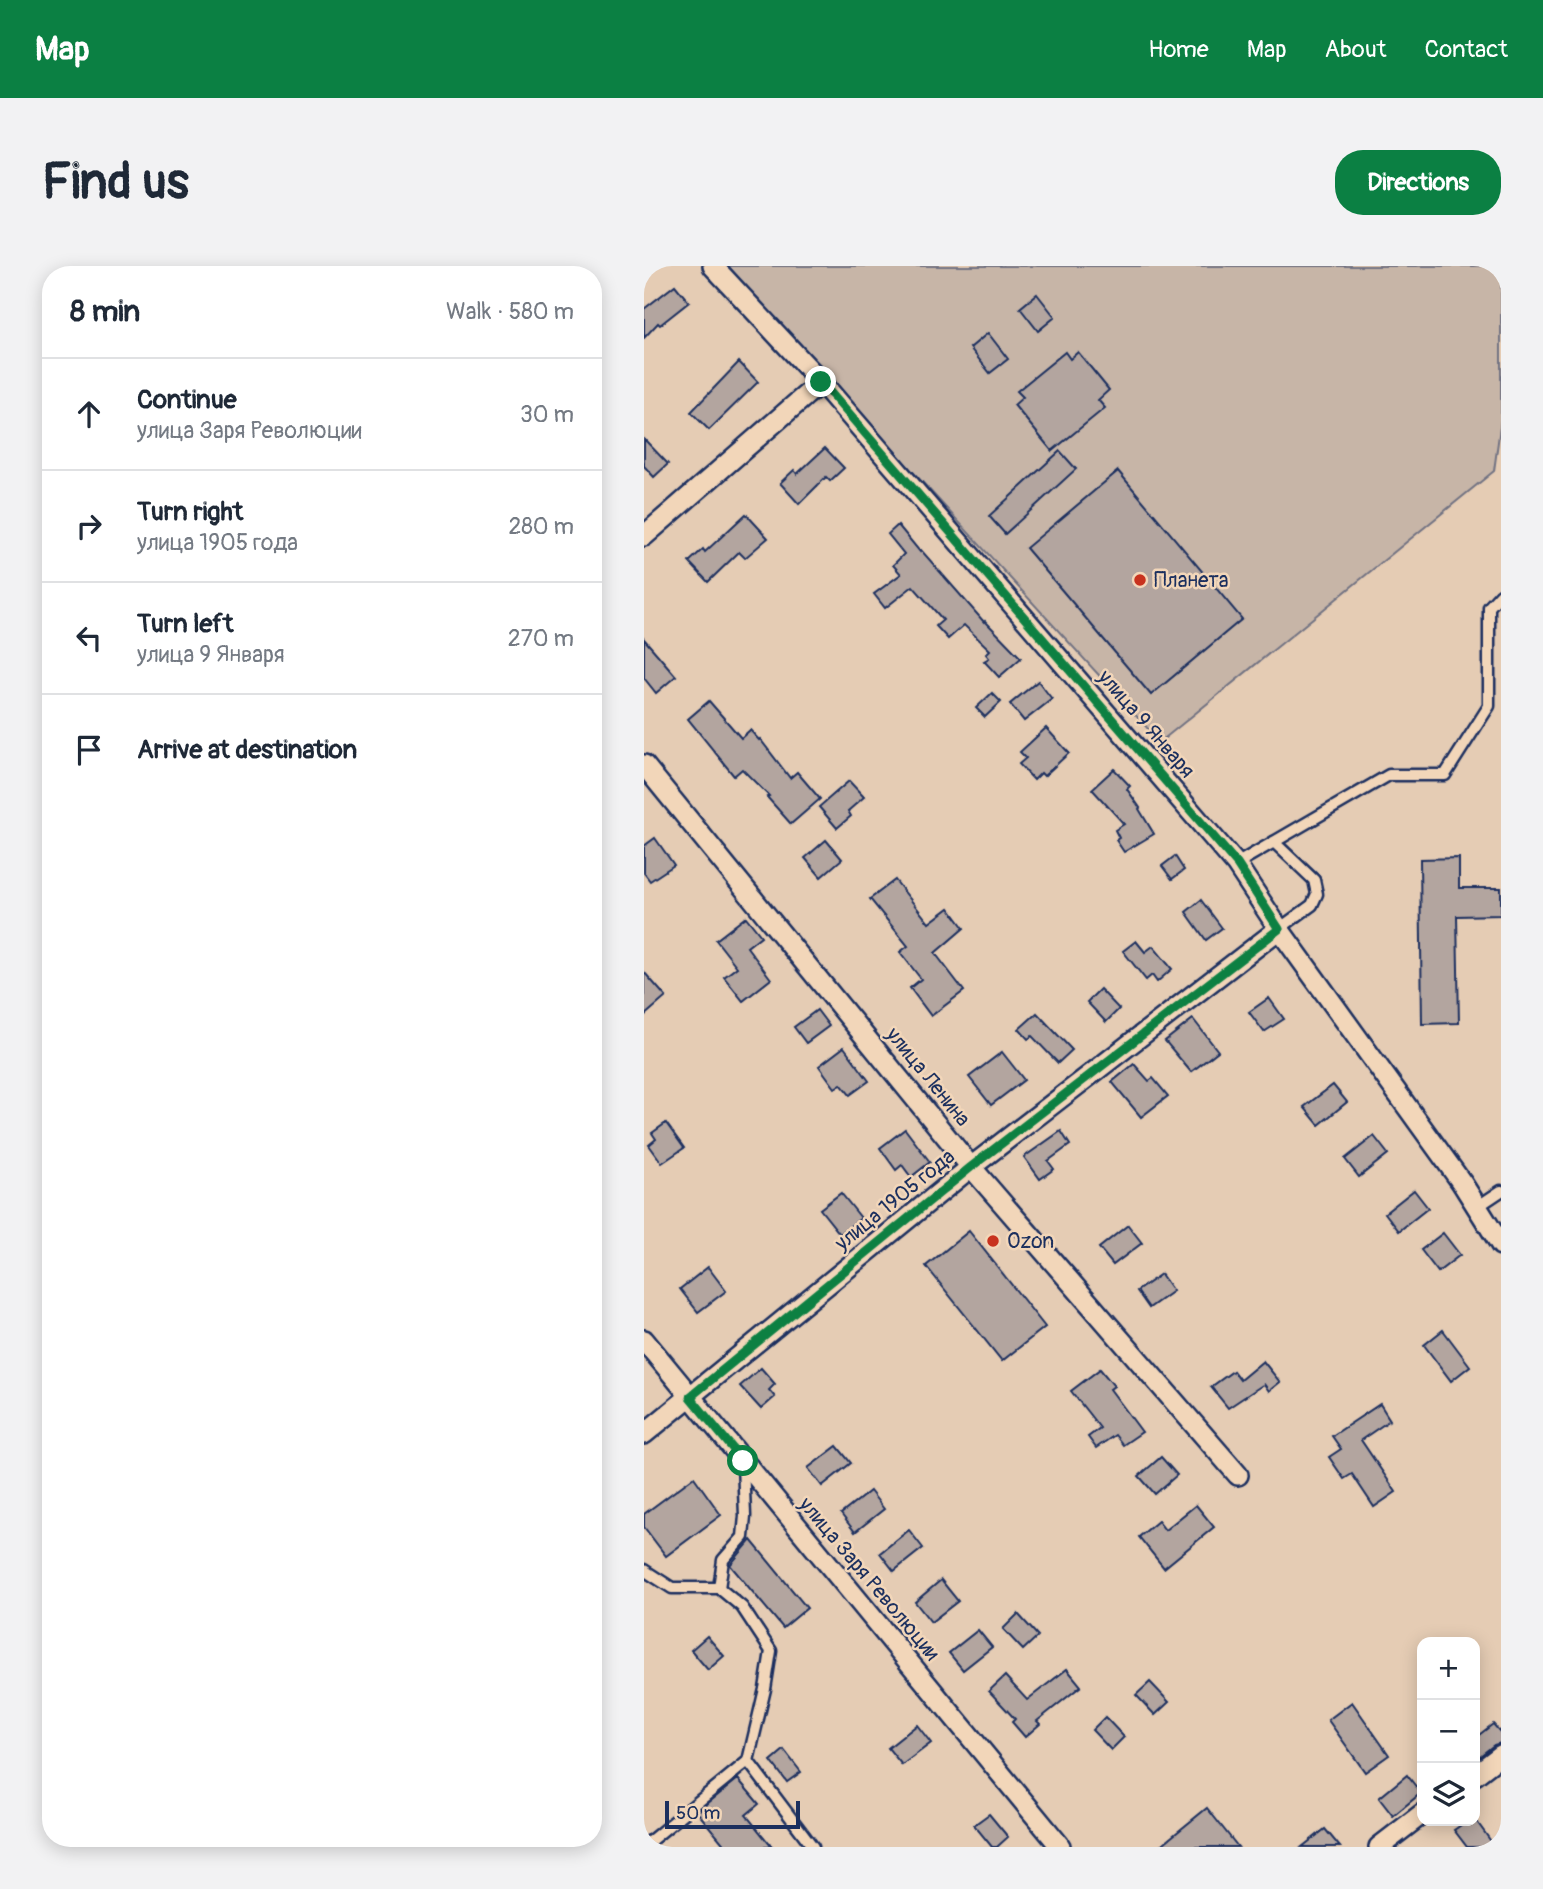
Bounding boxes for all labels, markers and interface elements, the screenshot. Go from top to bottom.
text: Map [35,29,90,70]
text: Home [1148,35,1209,64]
text: Map [1247,35,1287,64]
text: About [1325,35,1387,64]
text: Contact [1425,35,1508,64]
button: Directions [1335,150,1501,215]
text: Find us [42,152,189,213]
text: 8 min [70,293,140,330]
text: Walk · 580 m [446,297,574,326]
route end [805,366,836,397]
text: Continue [137,384,237,416]
icon: ahead [70,395,108,433]
text: 30 m [520,400,574,429]
text: улица Заря Революции [137,416,362,445]
text: Turn right [137,496,243,528]
icon: right [70,507,108,545]
text: 280 m [508,512,574,541]
text: улица 1905 года [137,528,298,557]
place label: Планета [1154,567,1229,594]
marker: Планета [1132,572,1148,588]
text: Turn left [137,608,233,640]
icon: left [70,619,108,657]
text: 270 m [508,624,574,653]
text: улица 9 Января [137,640,285,669]
street label: улица 9 Января [1091,664,1200,784]
icon: arrive [70,731,108,769]
text: Arrive at destination [137,734,357,766]
street label: улица Ленина [879,1021,976,1132]
street label: улица 1905 года [829,1143,961,1257]
place label: Ozon [1007,1228,1054,1255]
marker: Ozon [985,1233,1001,1249]
route start [727,1445,758,1476]
street label: улица Заря Революции [792,1491,945,1666]
map controls [1417,1637,1480,1826]
button: + [1417,1637,1480,1700]
button: − [1417,1700,1480,1763]
button: layers [1417,1763,1480,1826]
scale bar [665,1798,800,1830]
text: 50 m [676,1801,720,1825]

